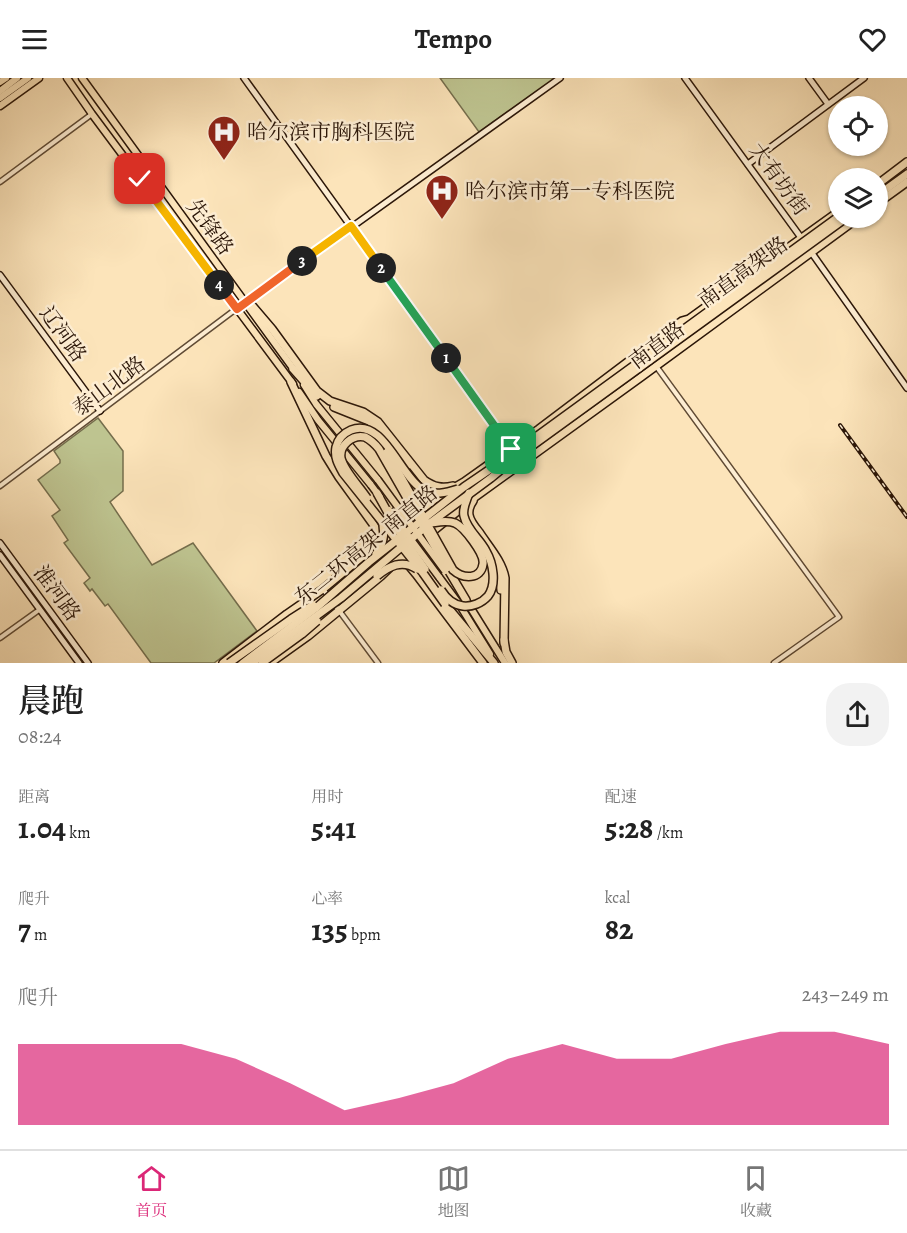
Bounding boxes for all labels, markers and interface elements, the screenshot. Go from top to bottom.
text: Tempo [415,21,492,57]
icon: menu [18,23,51,56]
icon: heart [856,23,889,56]
map controls [828,96,888,228]
button: locate [828,96,888,156]
hospital icon: 哈尔滨市胸科医院 [206,114,242,161]
place label: 哈尔滨市胸科医院 [247,118,415,146]
street label: 大有坊街 [743,137,815,221]
pin [114,153,165,204]
icon: check [123,162,156,195]
button: layers [828,168,888,228]
hospital icon: 哈尔滨市第一专科医院 [424,173,460,220]
place label: 哈尔滨市第一专科医院 [465,177,675,205]
street label: 先锋路 [180,193,240,261]
street label: 南直高架路 [692,230,794,314]
pin: 3 [287,246,317,276]
text: 3 [299,250,305,272]
pin: 2 [366,253,396,283]
text: 2 [377,257,385,279]
pin: 4 [204,270,234,300]
text: 4 [215,274,223,296]
street label: 辽河路 [33,300,93,368]
street label: 南直路 [623,315,691,375]
pin: 1 [431,343,461,373]
text: 1 [443,347,449,369]
street label: 泰山北路 [67,350,151,422]
pin [485,423,536,474]
icon: arrive [494,432,527,465]
street label: 东二环高架-南直路 [289,479,443,611]
street label: 淮河路 [27,559,87,627]
text: 晨跑 [18,678,84,723]
button: share [826,683,889,746]
text: 08:24 [18,723,62,750]
text: 距离 [18,786,50,808]
text: 用时 [311,786,343,808]
text: 配速 [605,786,637,808]
text: 1.04 [18,808,66,848]
text: 5:41 [311,808,356,848]
text: 5:28 [605,808,654,848]
text: km [66,822,91,844]
text: /km [654,822,683,844]
text: kcal [605,887,630,909]
text: 爬升 [18,888,50,910]
text: 心率 [311,888,343,910]
text: 82 [605,909,634,949]
text: 7 [18,910,31,950]
text: 135 [311,910,348,950]
text: m [31,924,47,946]
text: bpm [348,924,381,946]
text: 243–249 m [802,981,889,1008]
text: 爬升 [18,984,58,1011]
tab: 首页 [135,1162,168,1222]
tab: 地图 [437,1162,470,1222]
tab: 收藏 [739,1162,772,1222]

